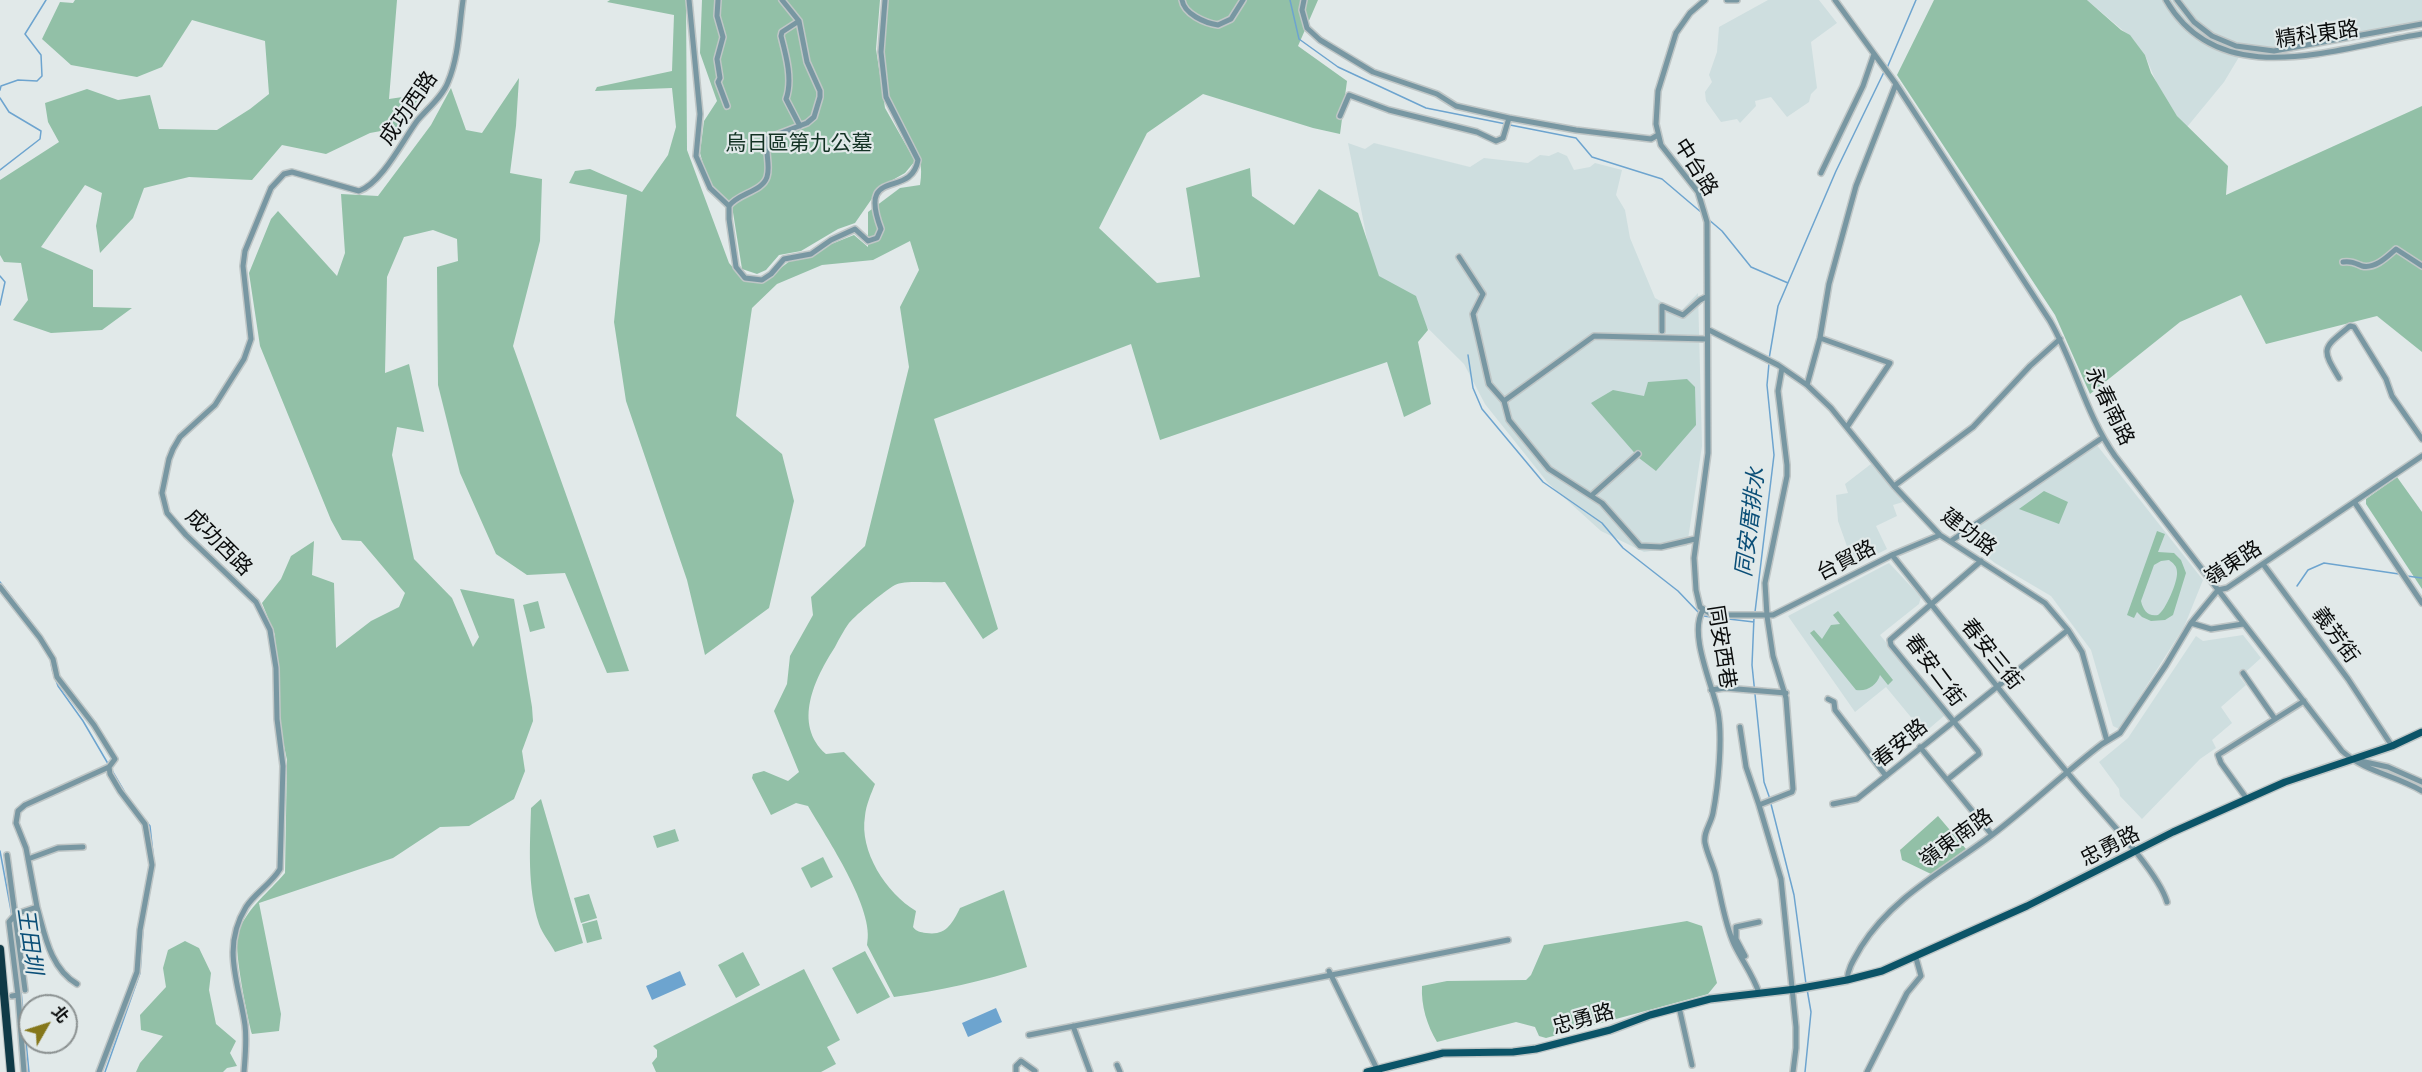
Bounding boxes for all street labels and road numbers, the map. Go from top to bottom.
street label: 精科東路 [2274,16,2360,52]
street label: 成功西路 [374,66,442,150]
street label: 中台路 [1669,134,1723,200]
street label: 永春南路 [2080,363,2140,449]
street label: 成功西路 [180,503,258,581]
street label: 建功路 [1936,503,2002,561]
street label: 台貿路 [1812,534,1880,586]
street label: 嶺東路 [2200,535,2266,591]
street label: 義芳街 [2307,602,2365,668]
street label: 同安西巷 [1703,604,1741,690]
street label: 春安三街 [1956,613,2028,695]
street label: 春安二街 [1900,629,1970,711]
street label: 春安路 [1868,713,1932,773]
street label: 嶺東南路 [1915,803,1997,873]
street label: 忠勇路 [2076,820,2144,872]
street label: 忠勇路 [1549,998,1617,1040]

